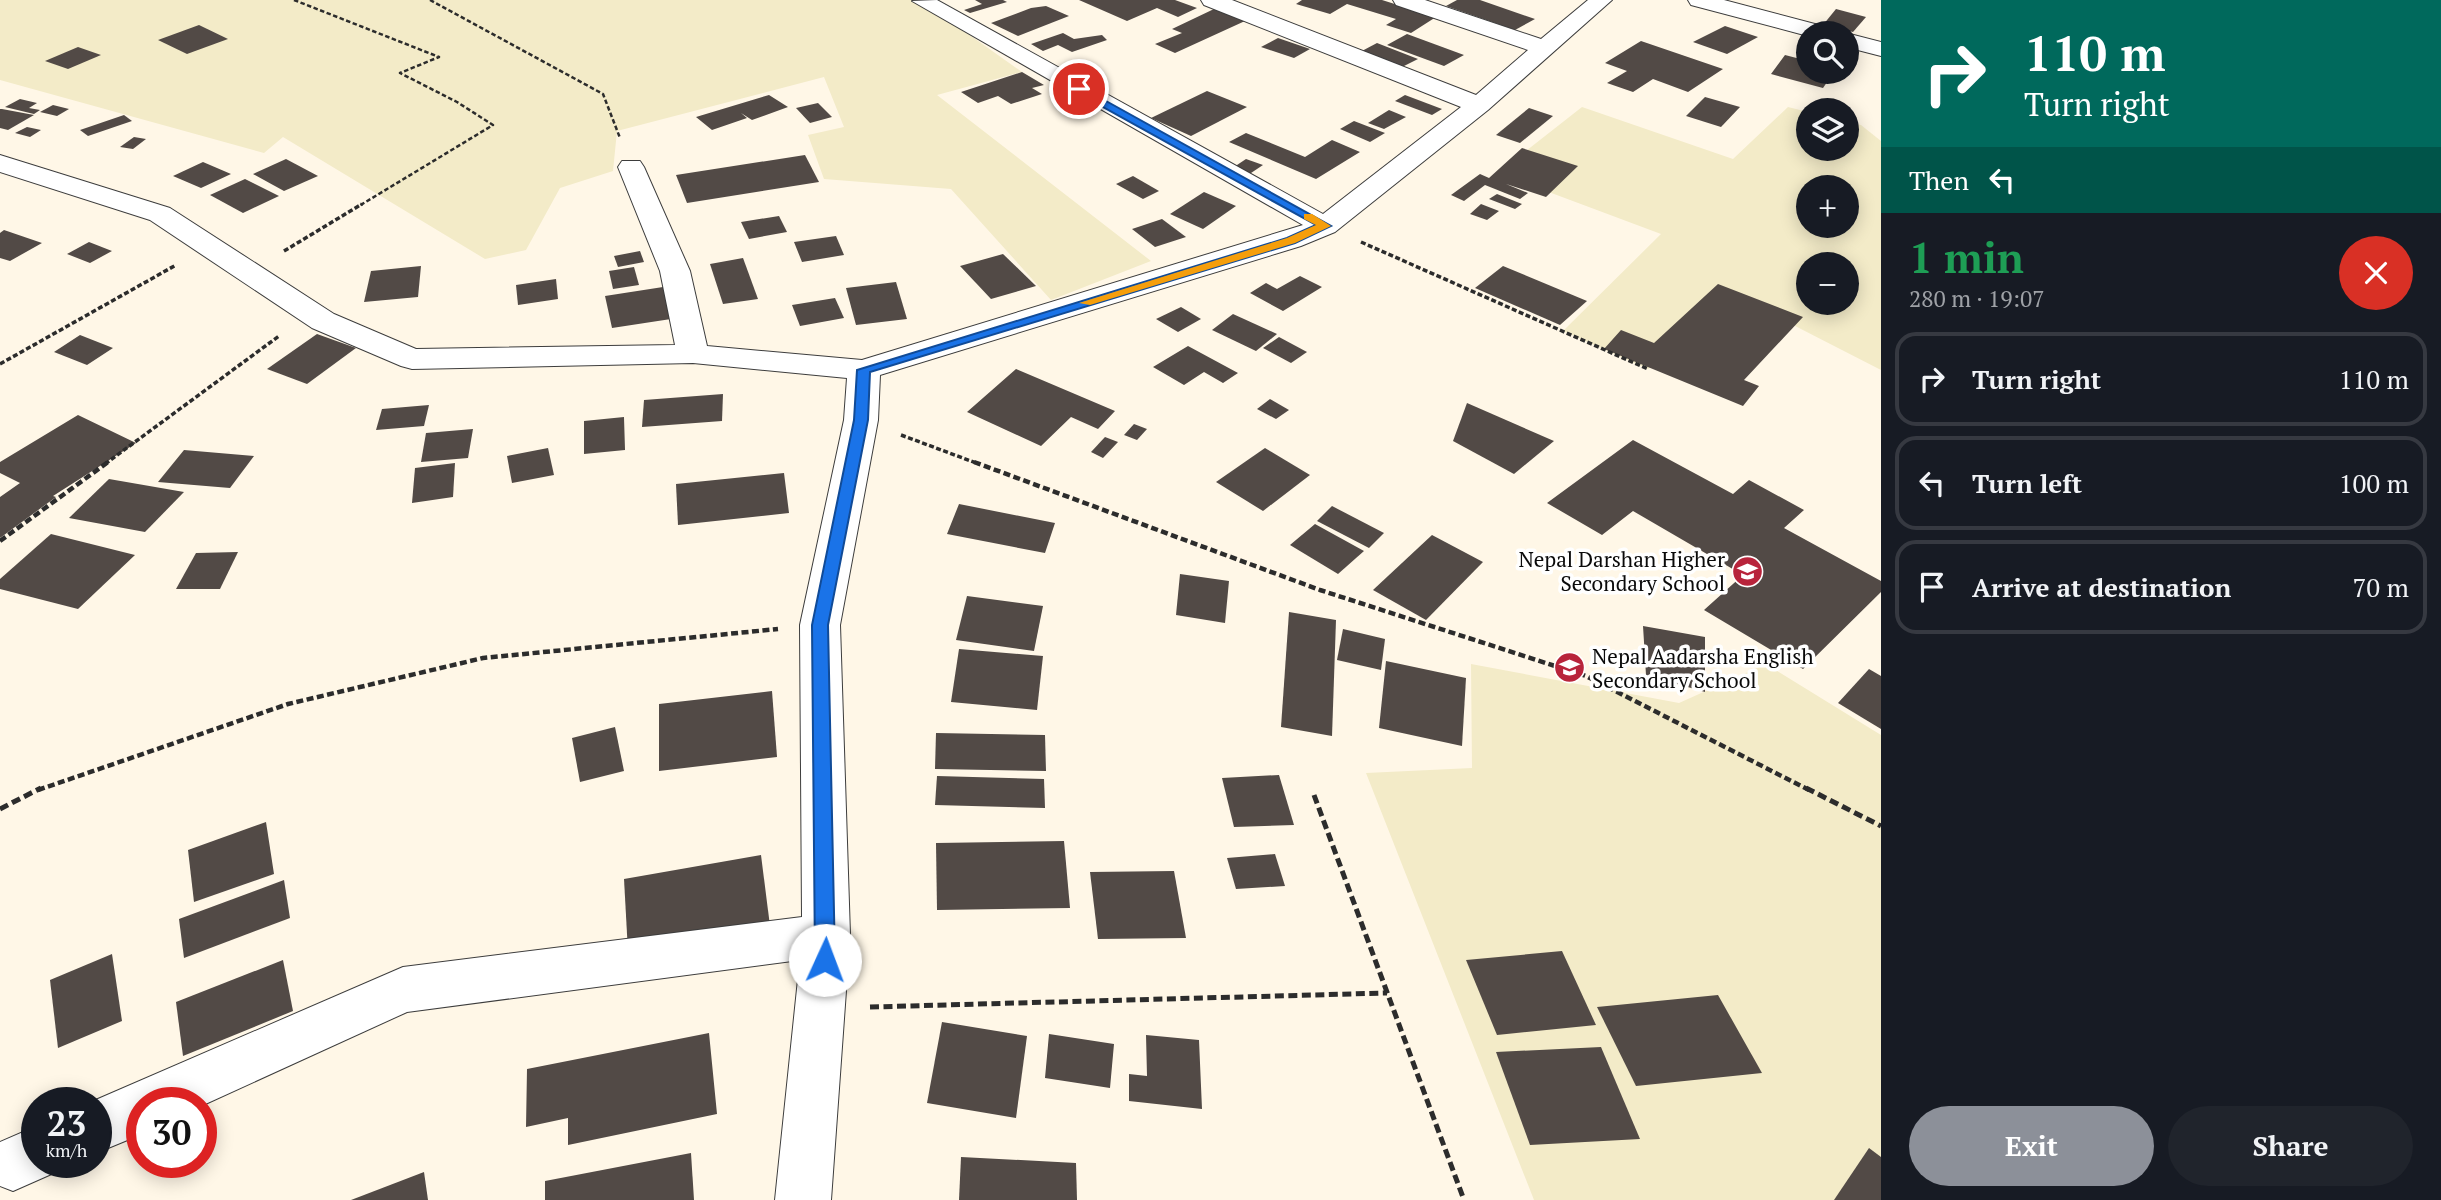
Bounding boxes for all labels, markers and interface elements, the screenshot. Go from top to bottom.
text: 110 m [2024,20,2166,85]
map controls [1796,21,1859,315]
button: search [1796,21,1859,84]
icon: right [1909,28,2000,119]
pin [1049,59,1109,119]
icon: arrive [1060,70,1098,108]
text: Turn right [2024,83,2170,125]
button: layers [1796,98,1859,161]
icon: left [1983,161,2021,199]
text: Then [1909,163,1969,197]
button: + [1796,175,1859,238]
text: 1 min [1909,229,2024,285]
button: close [2339,236,2413,310]
button: − [1796,252,1859,315]
text: 280 m · 19:07 [1909,283,2044,314]
icon: right [1913,360,1951,398]
text: Turn right [1972,362,2101,396]
text: 110 m [2339,362,2409,396]
icon: left [1913,464,1951,502]
text: Turn left [1972,466,2082,500]
text: 100 m [2339,466,2409,500]
place label: Nepal Darshan Higher Secondary School [1518,545,1725,597]
school or university icon: Nepal Darshan Higher Secondary School [1731,554,1765,588]
icon: arrive [1913,568,1951,606]
text: Arrive at destination [1972,570,2231,604]
text: 70 m [2353,570,2409,604]
place label: Nepal Aadarsha English Secondary School [1592,642,1814,694]
school or university icon: Nepal Aadarsha English Secondary School [1552,651,1586,685]
position arrow [788,923,862,997]
speed limit sign: 30 [126,1087,217,1178]
text: 23 [47,1100,86,1146]
button: Exit [1909,1106,2154,1186]
button: Share [2168,1106,2413,1186]
text: km/h [46,1138,87,1162]

